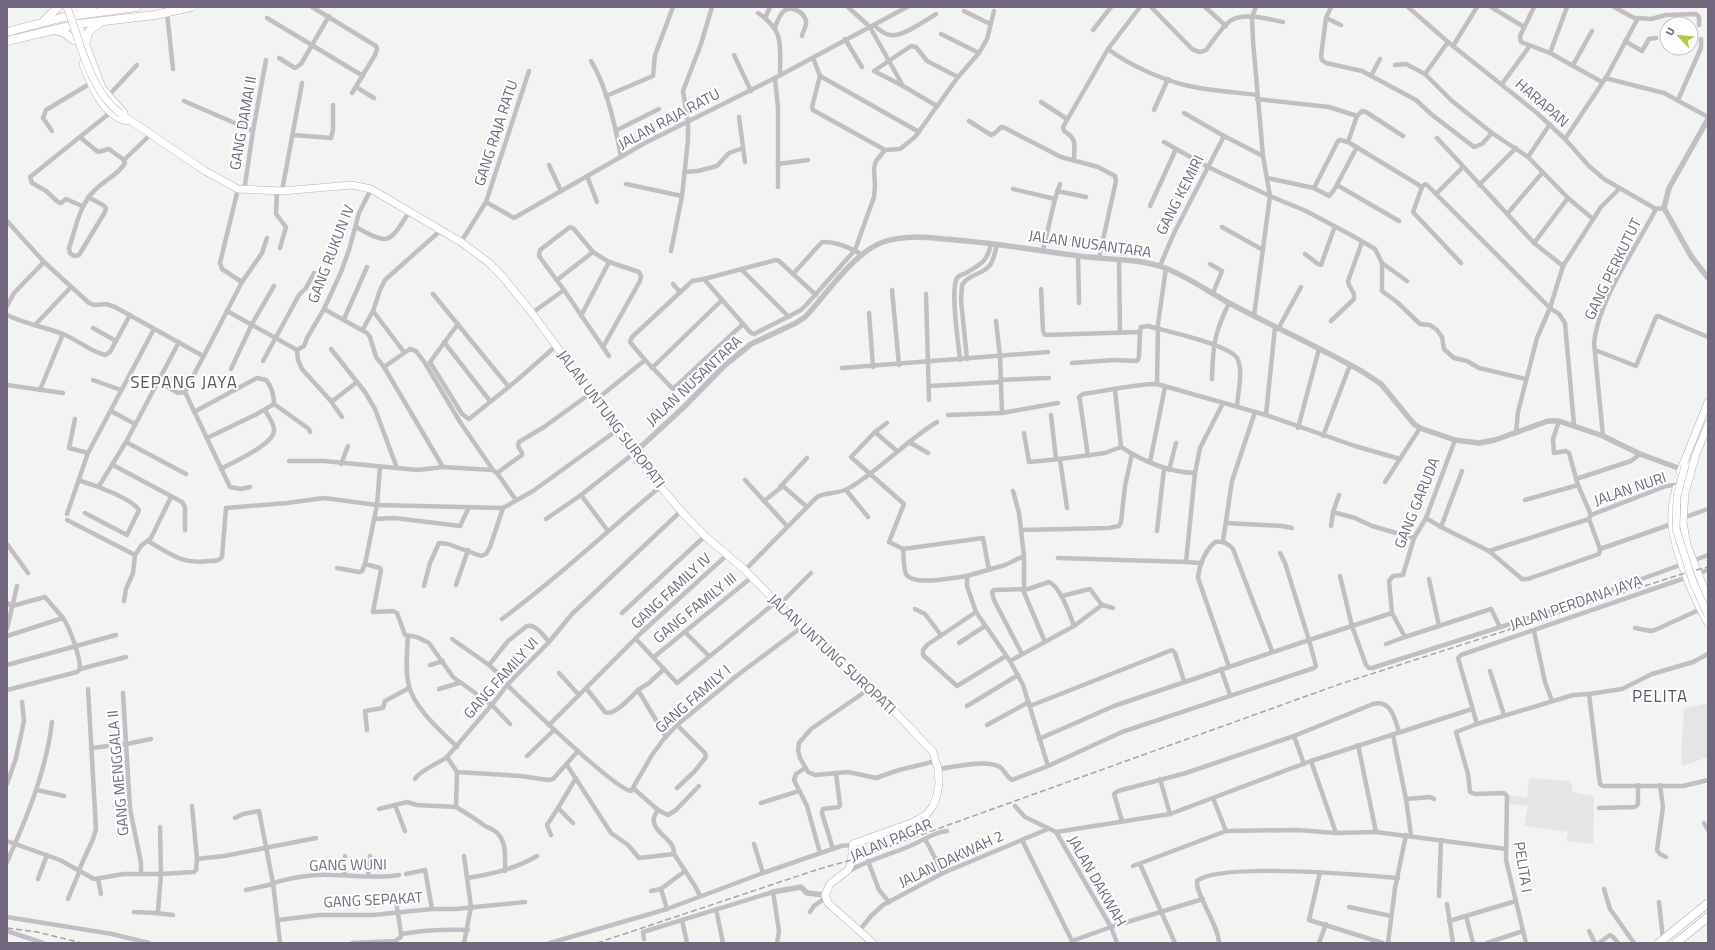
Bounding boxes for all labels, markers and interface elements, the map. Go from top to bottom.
north arrow [1659,16,1699,56]
text: U [1661,25,1679,38]
street label: HARAPAN [1510,73,1574,133]
street label: GANG DAMAI II [223,74,262,172]
street label: GANG RAJA RATU [468,77,524,189]
street label: JALAN RAJA RATU [614,82,724,155]
street label: GANG KEMIRI [1150,151,1210,239]
street label: GANG RUKUN IV [301,201,360,306]
street label: GANG PERKUTUT [1578,214,1647,324]
street label: JALAN NUSANTARA [1027,223,1153,264]
street label: JALAN NUSANTARA [641,330,747,431]
street label: JALAN UNTUNG SUROPATI [552,345,671,493]
district label: SEPANG JAYA [130,369,238,395]
street label: GANG GARUDA [1388,454,1445,552]
street label: JALAN NURI [1590,465,1669,512]
street label: GANG FAMILY IV [625,547,716,634]
street label: GANG FAMILY III [648,567,741,649]
street label: JALAN PERDANA JAYA [1506,569,1645,636]
street label: JALAN UNTUNG SUROPATI [763,588,902,719]
street label: GANG FAMILY VI [458,632,544,724]
street label: GANG FAMILY I [650,659,736,738]
district label: PELITA [1632,683,1688,709]
street label: GANG MENGGALA II [101,709,134,837]
street label: JALAN PAGAR [846,812,936,867]
street label: JALAN DAKWAH 2 [894,824,1007,893]
street label: JALAN DAKWAH [1062,831,1133,931]
street label: PELITA I [1508,840,1539,894]
street label: GANG WUNI [309,852,387,877]
street label: GANG SEPAKAT [323,885,423,914]

